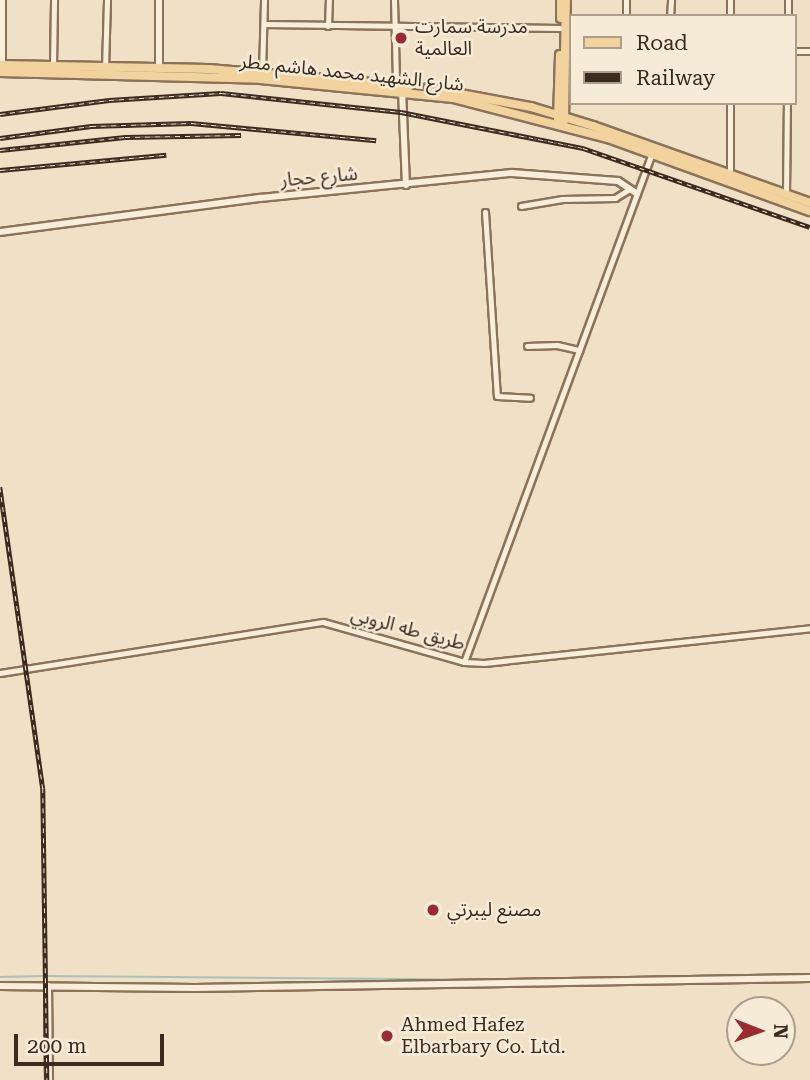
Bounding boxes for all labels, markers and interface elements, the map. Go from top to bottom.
legend [568,14,796,105]
place label: مدرسة سمارت العالمية [415,16,528,60]
marker: مدرسة سمارت العالمية [393,30,409,46]
text: Road [636,31,688,55]
street label: شارع الشهيد محمد هاشم مطر [239,50,465,96]
text: Railway [636,66,715,90]
street label: شارع حجار [279,162,359,192]
street label: طريق طه الروبي [348,603,468,655]
place label: مصنع ليبرتي [447,899,542,921]
marker: مصنع ليبرتي [425,902,441,918]
north arrow [726,996,796,1066]
place label: Ahmed Hafez Elbarbary Co. Ltd. [401,1014,566,1058]
scale bar [18,1020,168,1064]
text: N [769,1024,792,1039]
marker: Ahmed Hafez Elbarbary Co. Ltd. [379,1028,395,1044]
text: 200 m [27,1034,87,1058]

